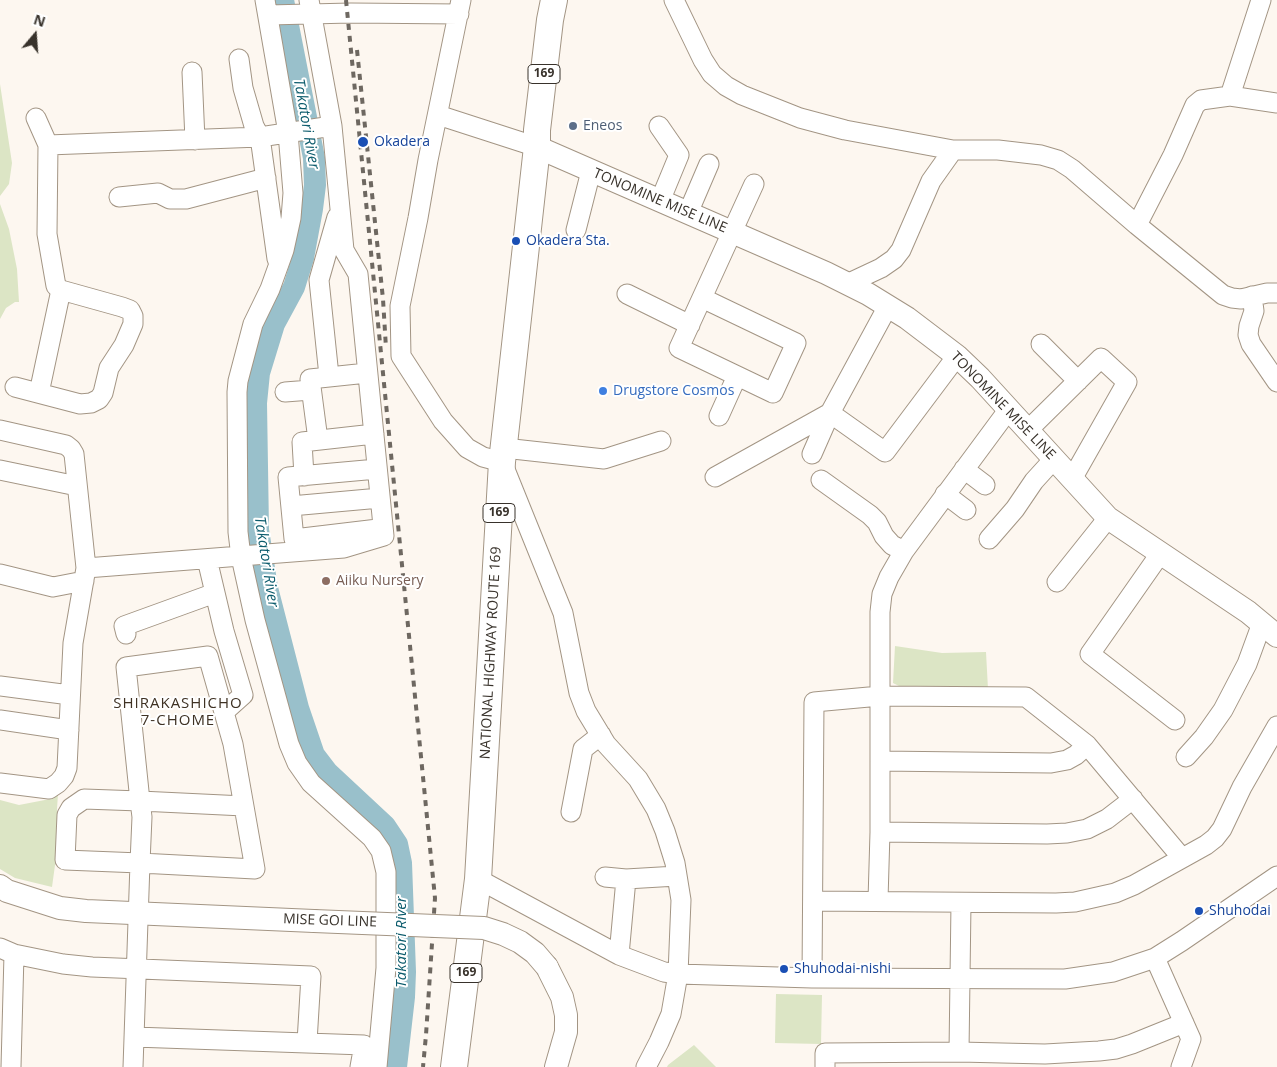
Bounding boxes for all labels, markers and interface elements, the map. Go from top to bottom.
text: N [31,9,48,31]
north arrow [10,10,60,60]
road number: 169 [528,64,560,84]
water label: Takatori River [289,77,323,171]
place label: Eneos [583,118,622,134]
marker: Eneos [567,120,579,132]
place label: Okadera [374,134,430,150]
marker: Okadera [356,135,370,149]
street label: TONOMINE MISE LINE [591,165,729,237]
place label: Okadera Sta. [526,233,610,249]
marker: Okadera Sta. [510,235,522,247]
street label: TONOMINE MISE LINE [947,349,1059,463]
place label: Drugstore Cosmos [613,383,734,399]
marker: Drugstore Cosmos [597,385,609,397]
road number: 169 [483,503,515,522]
water label: Takatori River [250,515,282,609]
street label: NATIONAL HIGHWAY ROUTE 169 [477,546,505,760]
place label: Aiiku Nursery [336,573,424,589]
marker: Aiiku Nursery [320,575,332,587]
district label: SHIRAKASHICHO 7-CHOME [112,695,244,730]
water label: Takatori River [393,896,411,988]
place label: Shuhodai [1209,903,1271,919]
marker: Shuhodai [1193,905,1205,917]
street label: MISE GOI LINE [283,911,377,931]
place label: Shuhodai-nishi [794,961,891,977]
marker: Shuhodai-nishi [778,963,790,975]
road number: 169 [450,964,482,982]

